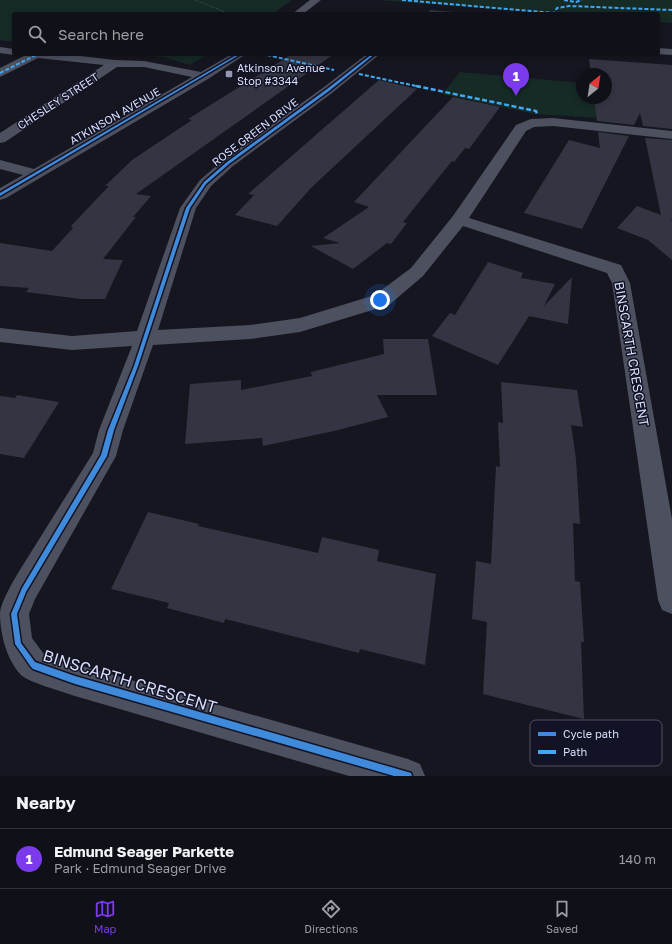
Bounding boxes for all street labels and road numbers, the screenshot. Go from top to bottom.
street label: CHESLEY STREET [15,69,101,132]
street label: ATKINSON AVENUE [67,84,163,147]
street label: ROSE GREEN DRIVE [209,95,301,168]
street label: BINSCARTH CRESCENT [611,280,653,428]
street label: BINSCARTH CRESCENT [41,645,219,717]

